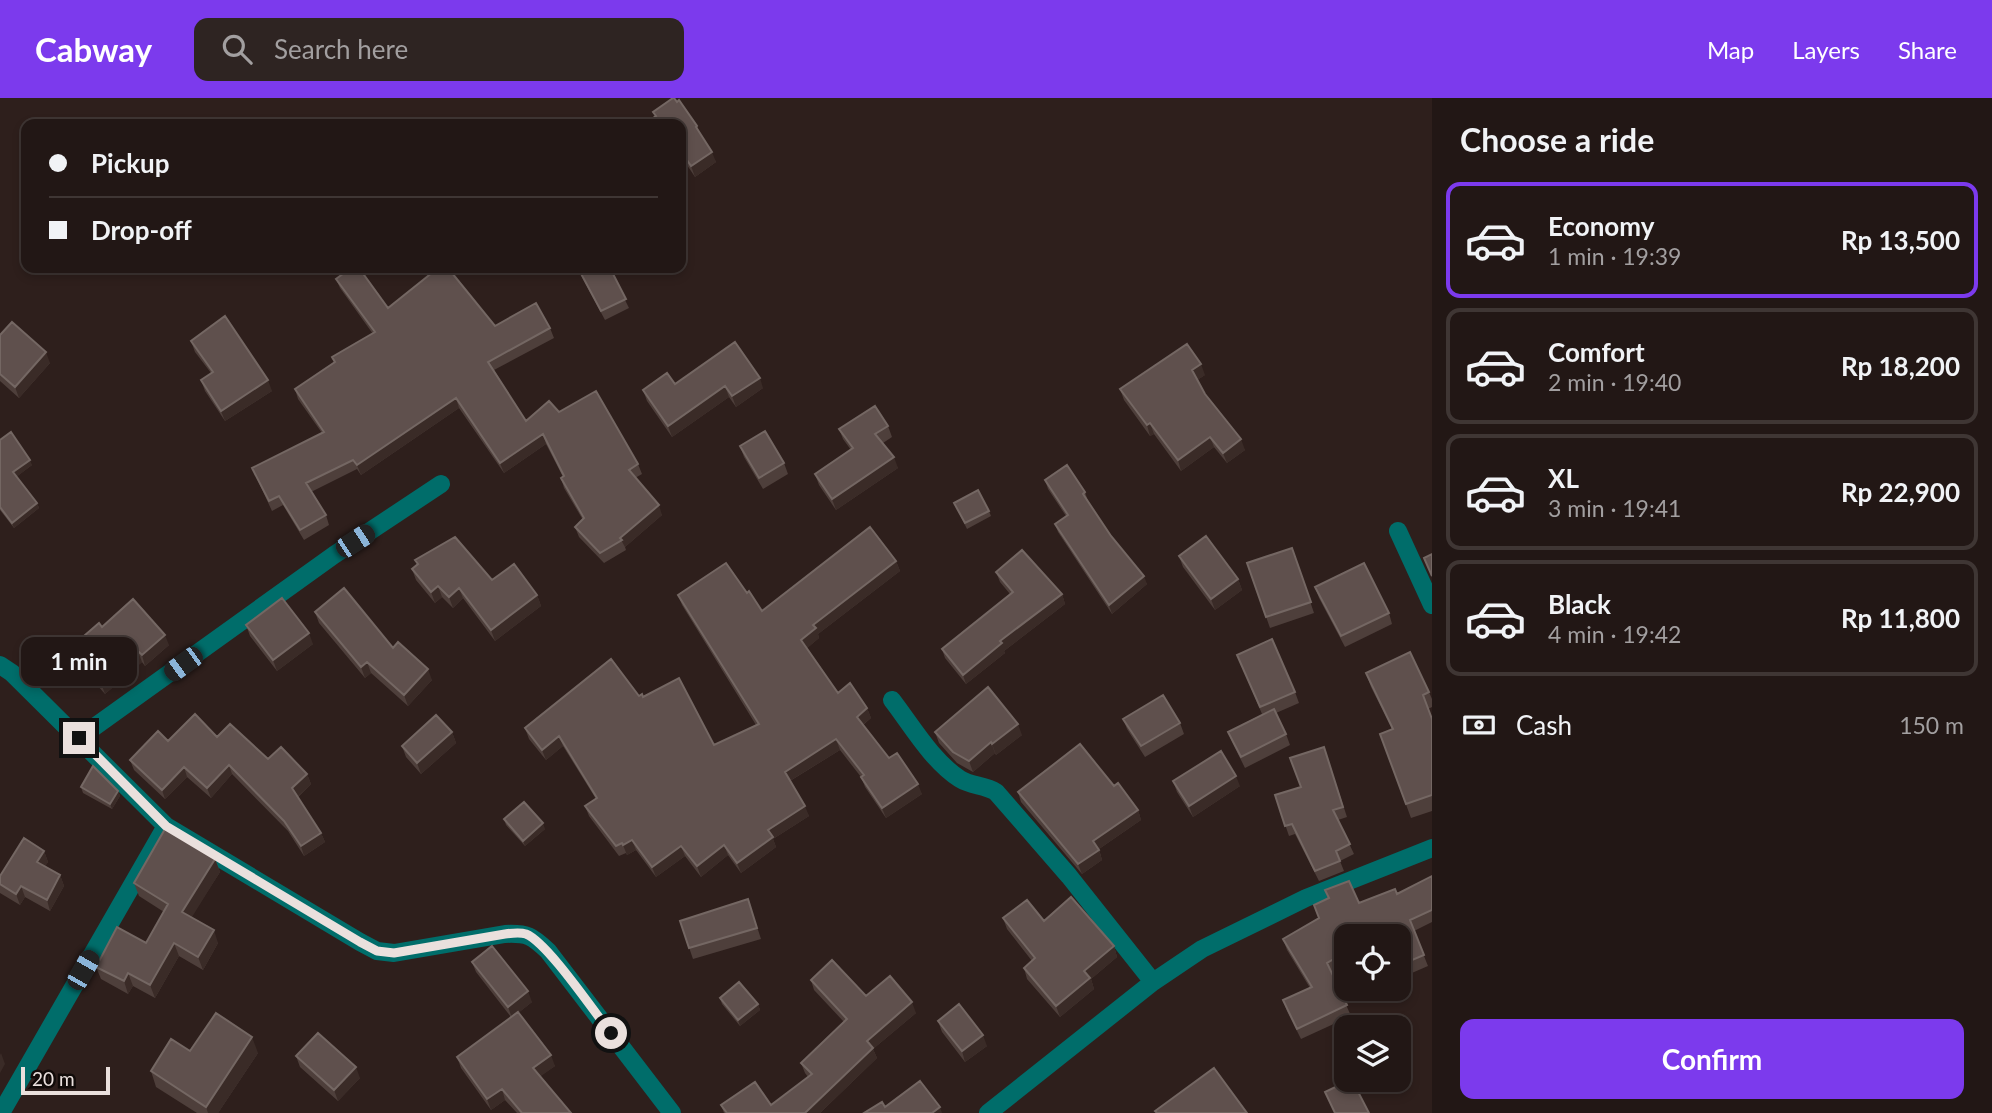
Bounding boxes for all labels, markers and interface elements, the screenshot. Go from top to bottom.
search box [194,18,684,81]
text: Cabway [35,29,152,69]
icon: search [218,30,256,68]
text: Search here [274,33,408,65]
text: Map [1707,35,1754,64]
text: Layers [1792,35,1860,64]
text: Share [1898,35,1957,64]
text: Choose a ride [1460,120,1654,159]
text: Pickup [91,147,170,179]
icon: car [1464,209,1527,272]
text: Economy [1548,210,1654,242]
text: Drop-off [91,214,192,246]
text: Rp 13,500 [1841,224,1960,256]
text: 1 min · 19:39 [1548,242,1681,270]
icon: car [1464,335,1527,398]
text: Comfort [1548,336,1645,368]
text: Rp 18,200 [1841,350,1960,382]
text: 2 min · 19:40 [1548,368,1681,396]
icon: car [1464,461,1527,524]
text: XL [1548,462,1579,494]
text: Rp 22,900 [1841,476,1960,508]
text: 3 min · 19:41 [1548,494,1681,522]
car [332,521,379,561]
icon: car [1464,587,1527,650]
text: Black [1548,588,1611,620]
text: Rp 11,800 [1841,602,1960,634]
text: 4 min · 19:42 [1548,620,1681,648]
callout: 1 min [21,636,137,686]
car [160,643,207,685]
text: 1 min [50,647,108,675]
icon: cash [1460,706,1498,744]
text: Cash [1516,709,1572,741]
text: 150 m [1899,711,1964,739]
route end [63,722,95,754]
map controls [1334,924,1411,1092]
button: locate [1334,924,1411,1001]
car [64,947,103,993]
button: layers [1334,1015,1411,1092]
route start [595,1017,627,1049]
button: Confirm [1460,1019,1964,1099]
scale bar [21,1064,110,1096]
text: 20 m [32,1067,75,1090]

